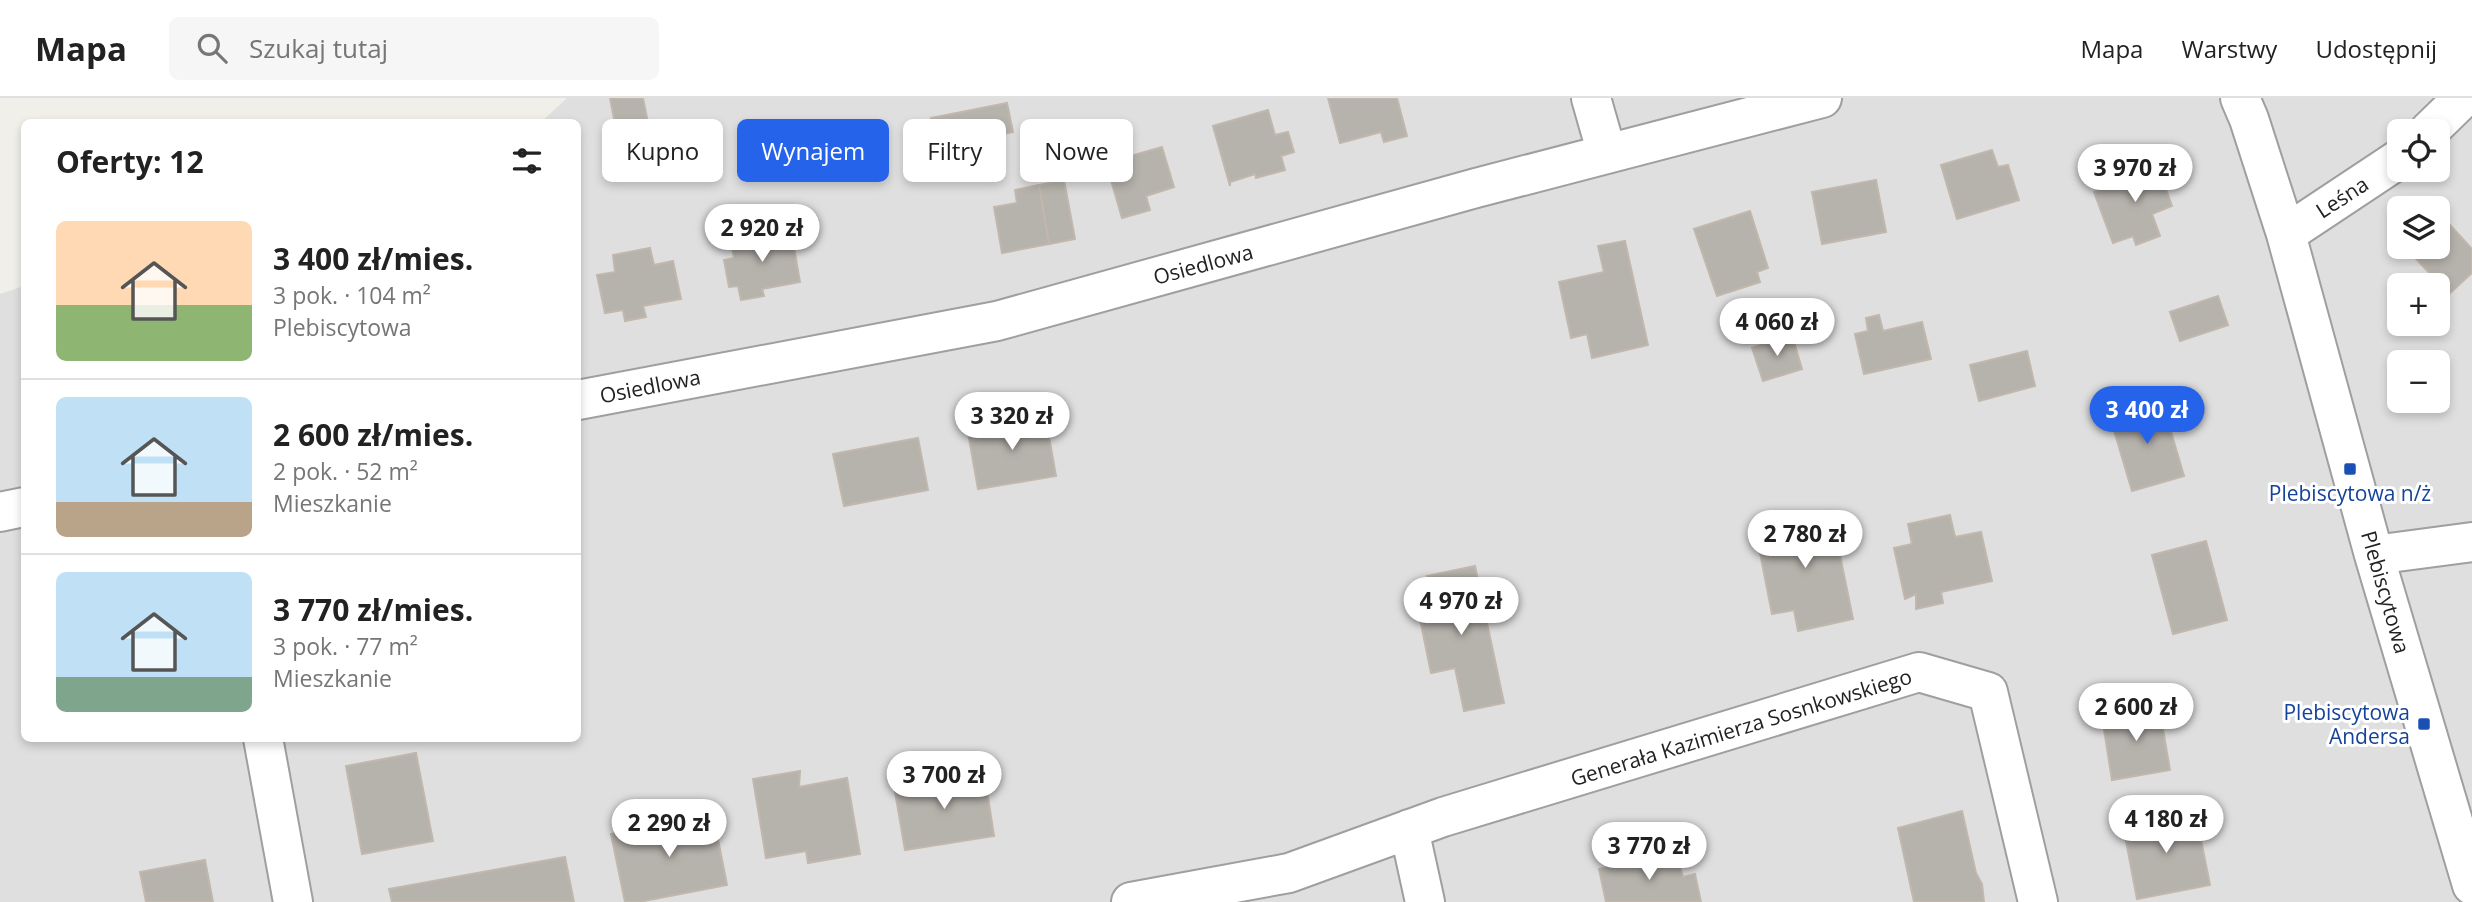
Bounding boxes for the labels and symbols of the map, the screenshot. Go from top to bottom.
pin: 3 970 zł [2063,144,2207,204]
street label: Leśna [2310,170,2374,224]
pin: 2 920 zł [690,204,834,264]
street label: Osiedlowa [1150,237,1256,291]
pin: 4 060 zł [1705,299,1849,358]
street label: Osiedlowa [597,363,703,409]
pin: 3 400 zł [2075,386,2219,446]
pin: 3 320 zł [940,392,1084,452]
marker: Plebiscytowa n/ż [2342,461,2358,477]
place label: Plebiscytowa n/ż [2269,479,2431,507]
pin: 2 780 zł [1733,510,1877,570]
street label: Plebiscytowa [2355,527,2417,657]
pin: 4 970 zł [1389,578,1533,637]
street label: Generała Kazimierza Sosnkowskiego [1567,662,1915,792]
pin: 2 600 zł [2064,684,2208,743]
place label: Plebiscytowa Andersa [2283,698,2410,750]
marker: Plebiscytowa Andersa [2416,716,2432,732]
pin: 3 700 zł [872,752,1016,811]
pin: 4 180 zł [2094,796,2238,855]
pin: 2 290 zł [597,800,741,859]
pin: 3 770 zł [1577,822,1721,882]

